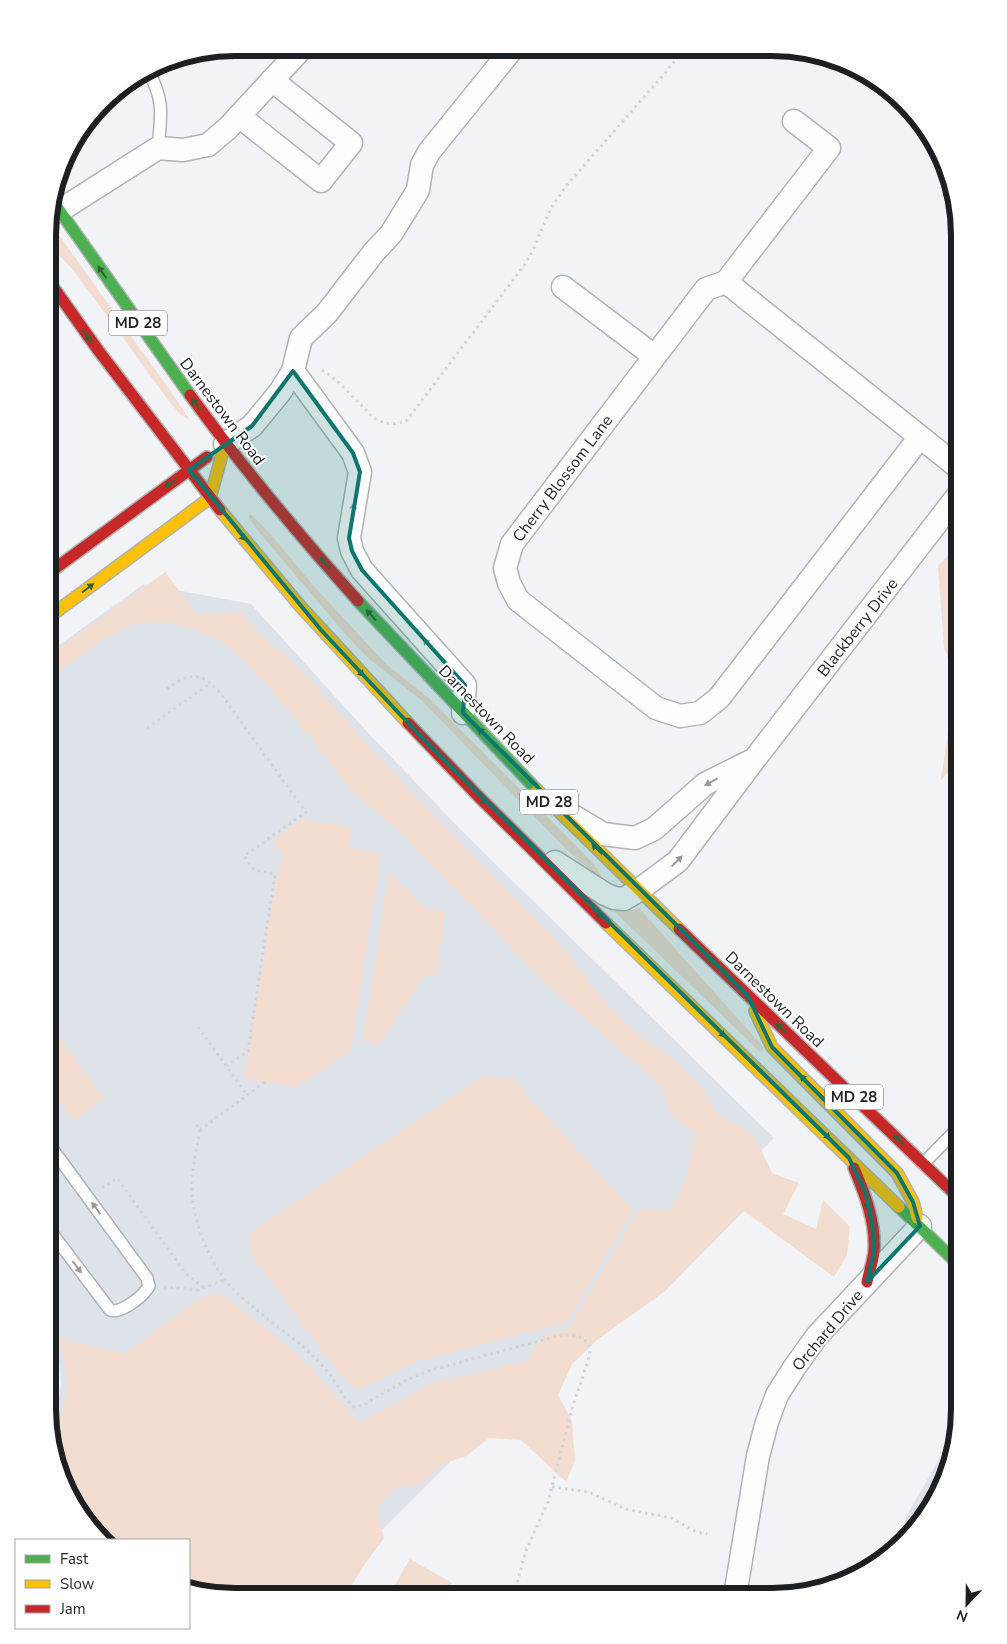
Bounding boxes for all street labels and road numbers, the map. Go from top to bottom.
road number: MD 28 [109,310,167,336]
street label: Darnestown Road [174,353,270,470]
street label: Cherry Blossom Lane [508,411,618,547]
street label: Blackberry Drive [812,574,903,681]
street label: Darnestown Road [433,660,539,769]
road number: MD 28 [520,790,578,814]
street label: Darnestown Road [720,947,829,1053]
road number: MD 28 [825,1084,883,1110]
street label: Orchard Drive [787,1285,868,1376]

